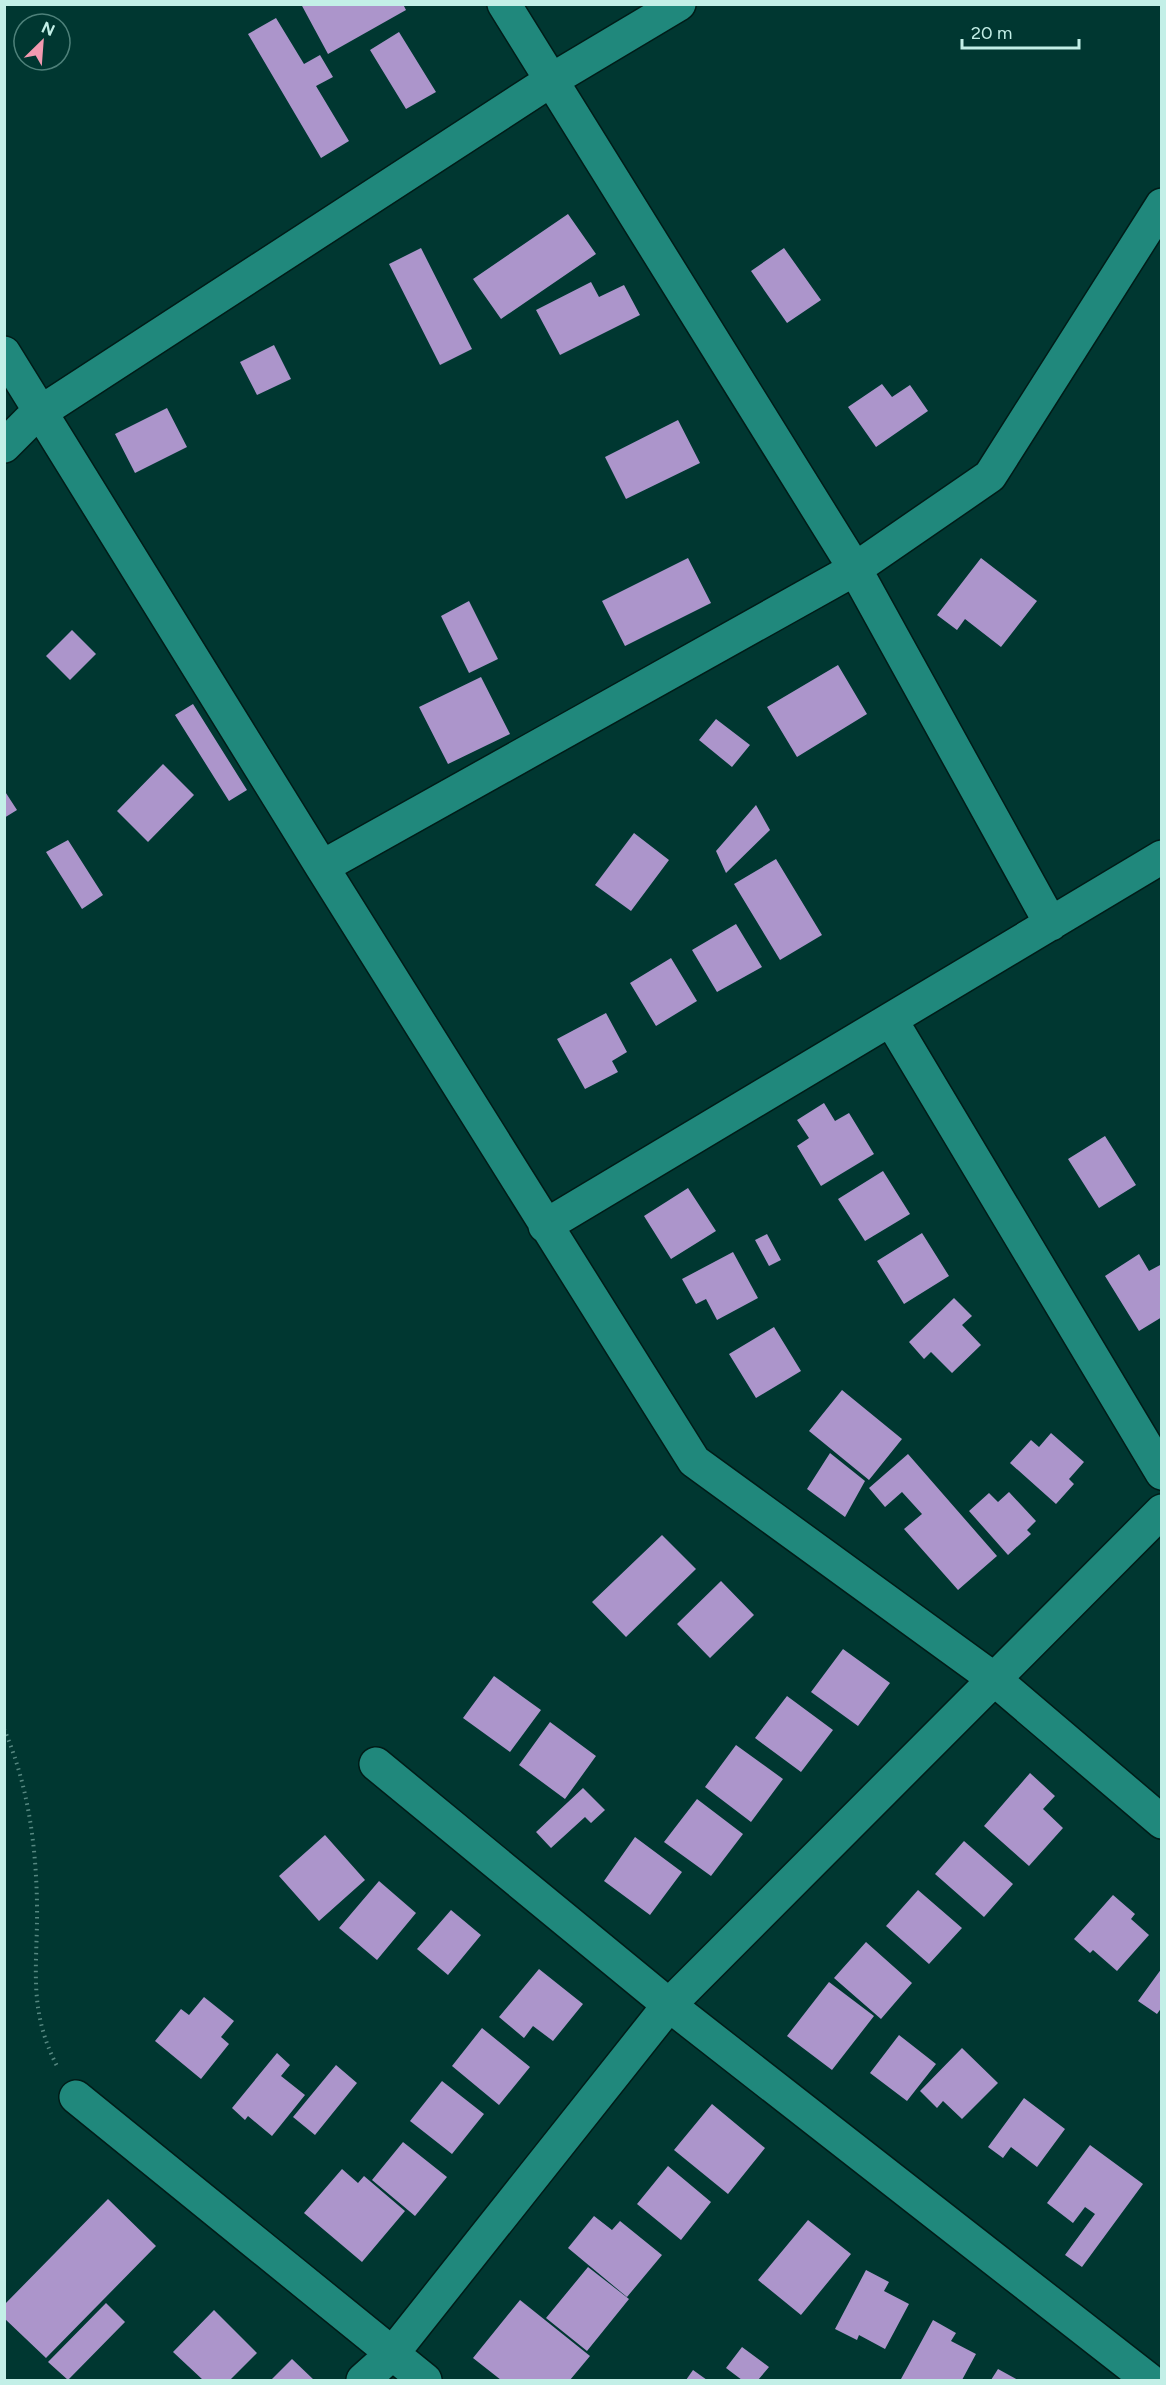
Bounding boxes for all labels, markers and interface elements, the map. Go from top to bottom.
north arrow [12,12,72,72]
scale bar [962,12,1079,50]
text: N [39,18,58,40]
text: 20 m [971,22,1012,44]

